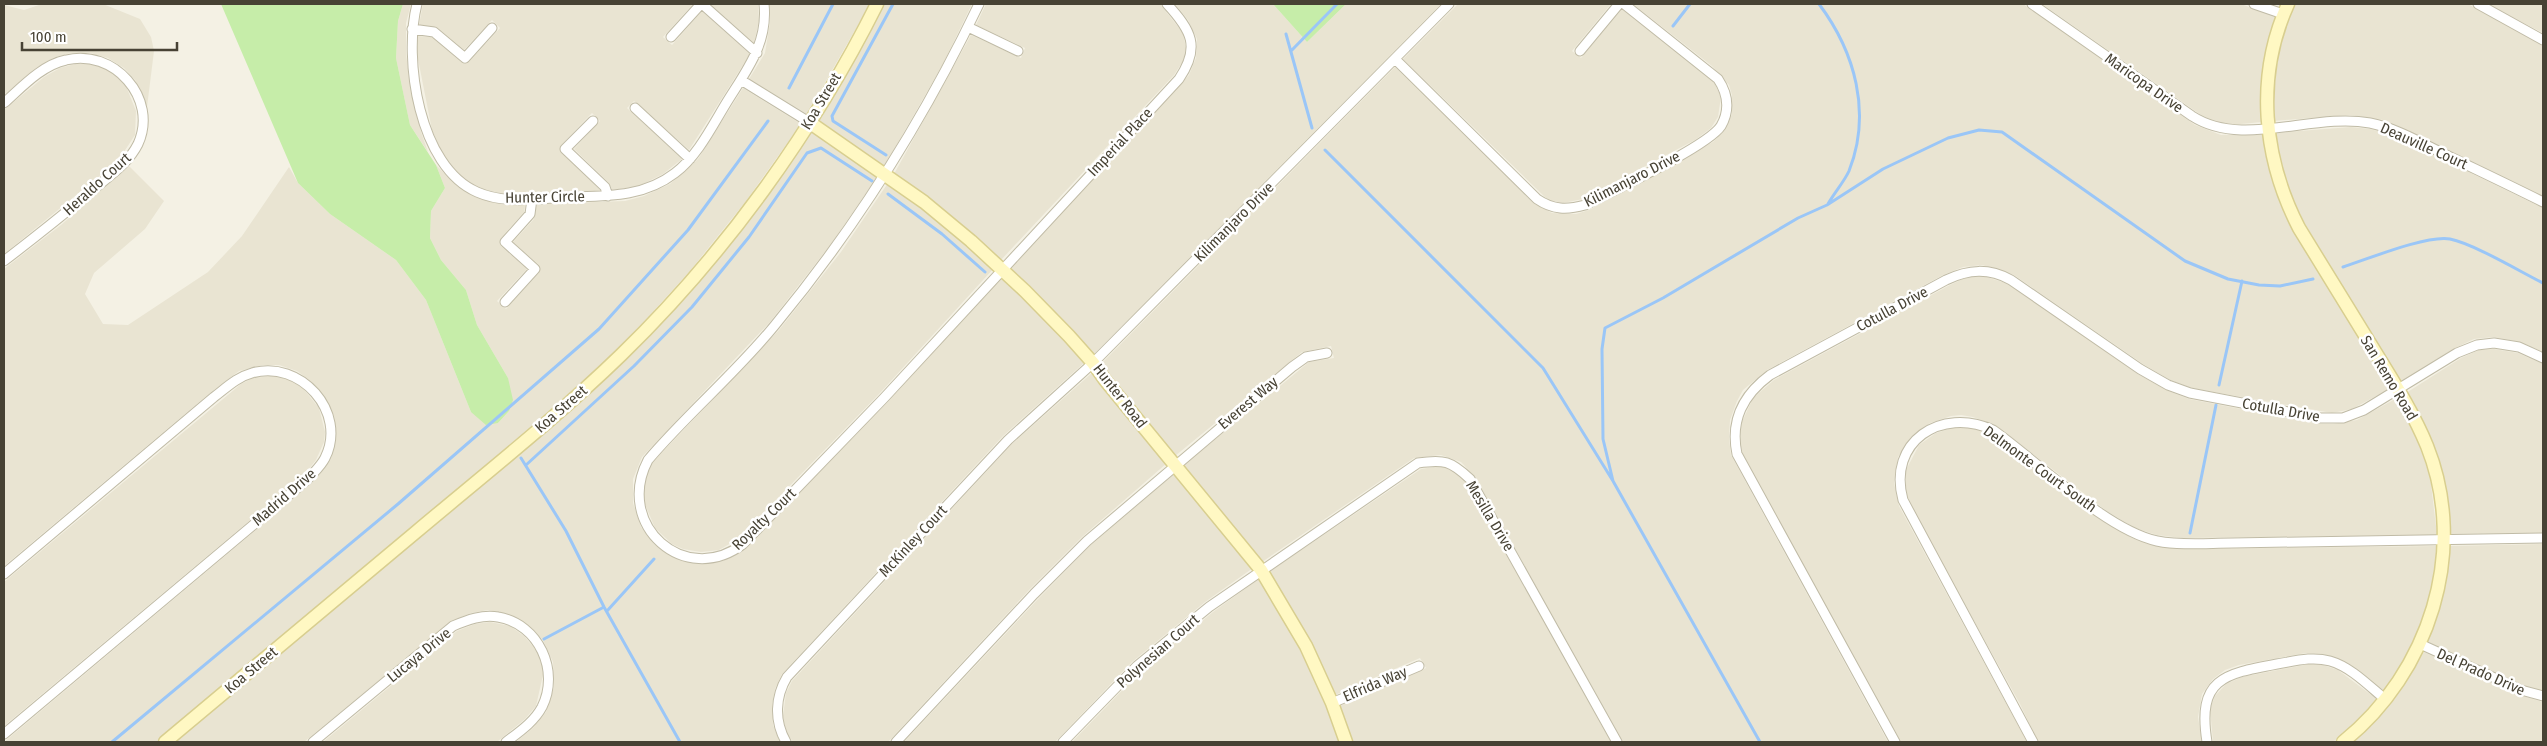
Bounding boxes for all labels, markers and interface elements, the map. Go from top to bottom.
scale bar [22,20,178,52]
text: 100 m [30,28,67,46]
street label: Maricopa Drive [2101,49,2187,117]
street label: Koa Street [797,69,845,133]
street label: Imperial Place [1084,104,1156,180]
street label: Deauville Court [2378,119,2471,173]
street label: Kilimanjaro Drive [1581,147,1683,211]
street label: Heraldo Court [59,149,135,219]
street label: Kilimanjaro Drive [1190,178,1278,266]
street label: Hunter Circle [505,187,585,207]
street label: Cotulla Drive [1853,283,1931,335]
street label: San Remo Road [2357,332,2421,424]
street label: Hunter Road [1089,360,1151,432]
street label: Everest Way [1214,373,1282,433]
street label: Koa Street [531,381,591,437]
street label: Cotulla Drive [2241,394,2321,426]
street label: Delmonte Court South [1980,422,2100,516]
street label: Madrid Drive [249,464,319,530]
street label: Mesilla Drive [1462,478,1518,554]
street label: Royalty Court [728,484,800,554]
street label: McKinley Court [875,501,951,581]
street label: Polynesian Court [1113,610,1203,692]
street label: Lucaya Drive [384,624,454,686]
street label: Koa Street [221,643,281,697]
street label: Del Prado Drive [2434,645,2528,699]
street label: Elfrida Way [1340,662,1410,706]

